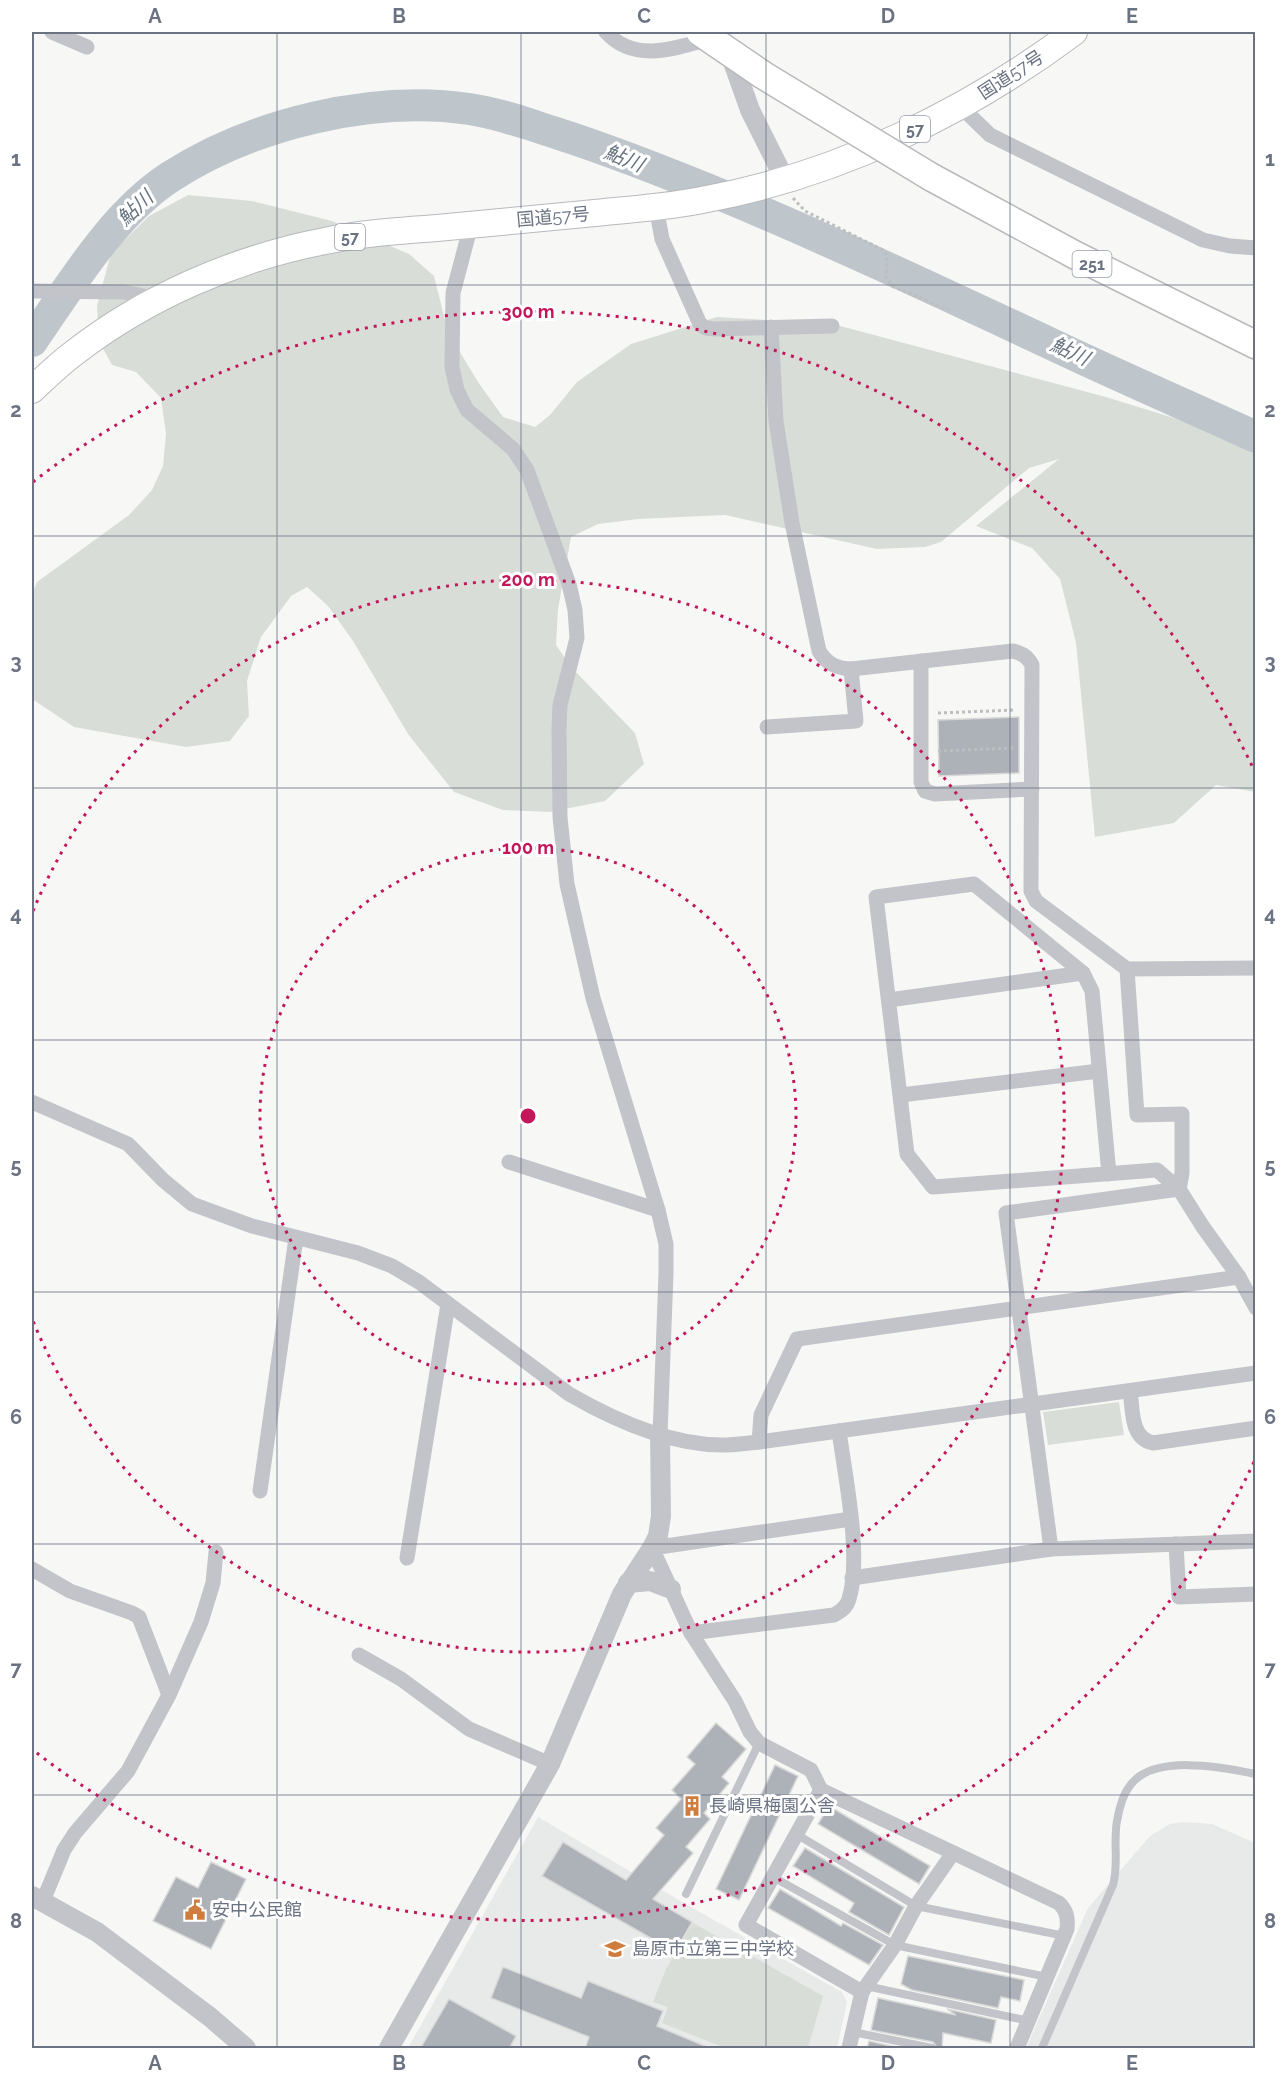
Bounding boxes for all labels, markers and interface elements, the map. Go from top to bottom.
text: A [148,4,162,28]
text: B [392,4,406,28]
text: C [637,4,651,28]
text: D [881,4,895,28]
text: E [1126,4,1138,28]
street label: 国道57号 [974,46,1047,103]
road number: 57 [900,116,930,142]
water label: 鮎川 [601,139,649,177]
text: 1 [11,147,21,171]
text: 1 [1265,147,1275,171]
water label: 鮎川 [112,184,159,230]
street label: 国道57号 [515,203,590,230]
road number: 57 [335,224,365,250]
road number: 251 [1072,251,1112,277]
text: 300 m [501,301,555,322]
water label: 鮎川 [1047,332,1095,371]
text: 2 [10,398,22,422]
text: 2 [1264,398,1276,422]
text: 200 m [501,569,555,590]
text: 3 [10,650,22,674]
text: 3 [1264,650,1276,674]
text: 100 m [502,837,554,858]
text: 4 [10,902,22,926]
text: 4 [1264,902,1276,926]
centre of rings [518,1106,538,1126]
text: 5 [10,1154,22,1178]
text: 5 [1264,1154,1276,1178]
text: 6 [10,1405,22,1429]
text: 6 [1264,1405,1276,1429]
text: 7 [10,1657,22,1681]
text: 7 [1264,1657,1276,1681]
building icon: 長崎県梅園公舎 [680,1794,704,1818]
place label: 長崎県梅園公舎 [709,1795,835,1816]
public building icon: 安中公民館 [183,1898,207,1922]
place label: 安中公民館 [212,1899,302,1920]
text: 8 [10,1909,22,1933]
text: 8 [1264,1909,1276,1933]
school or university icon: 島原市立第三中学校 [603,1937,627,1961]
place label: 島原市立第三中学校 [632,1938,794,1959]
text: A [148,2051,162,2075]
text: B [392,2051,406,2075]
text: C [637,2051,651,2075]
text: D [881,2051,895,2075]
text: E [1126,2051,1138,2075]

